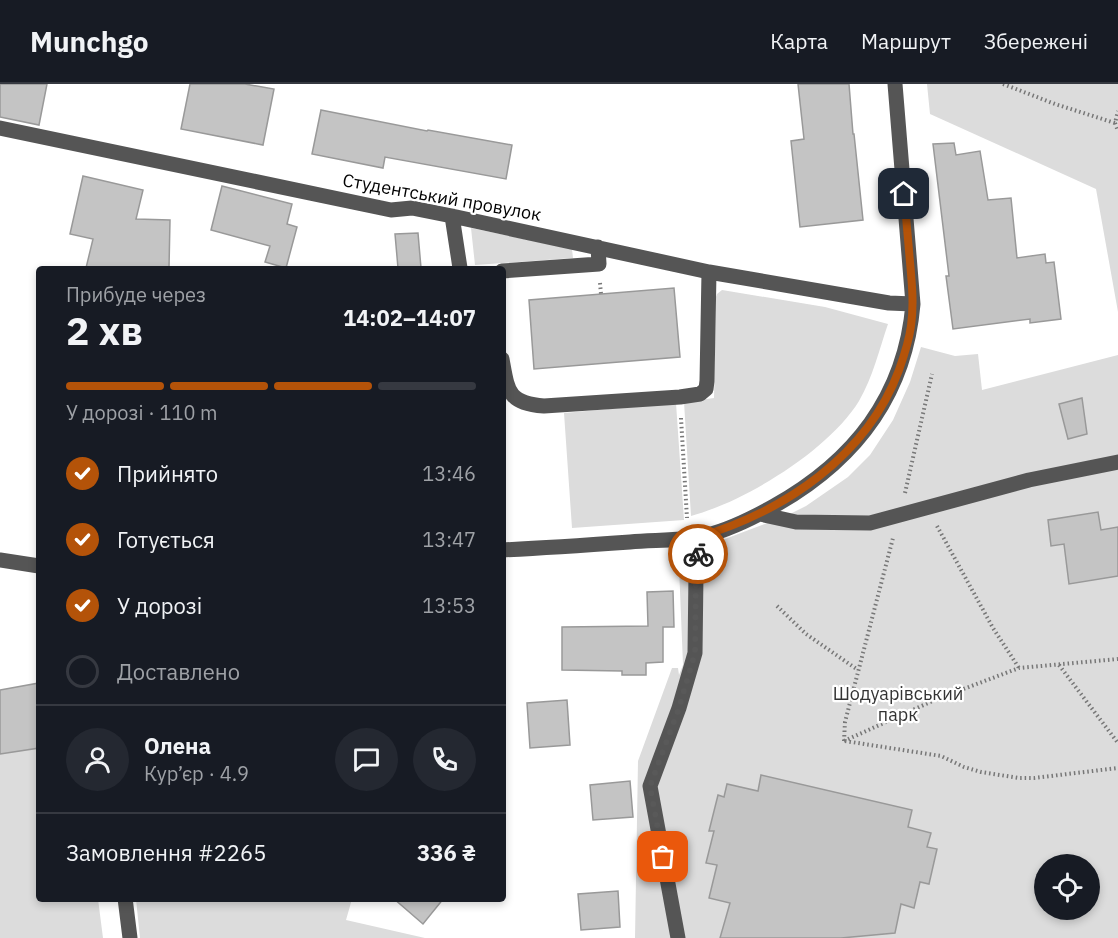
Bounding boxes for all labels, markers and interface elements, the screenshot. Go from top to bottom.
text: Munchgo [30,23,149,60]
text: Карта [770,27,828,55]
text: Маршрут [861,27,951,55]
text: Збережені [984,27,1088,55]
street label: Студентський провулок [341,168,543,226]
pin [878,168,929,219]
icon: home [887,177,920,210]
text: Прибуде через [66,281,206,308]
text: 14:02–14:07 [343,303,476,332]
text: 2 хв [66,305,143,356]
text: У дорозі · 110 m [66,399,218,426]
icon: check [66,457,99,490]
text: Прийнято [117,459,218,488]
text: 13:46 [422,460,476,487]
icon: check [66,523,99,556]
courier [668,524,728,584]
text: Готується [117,525,215,554]
text: 13:47 [422,526,476,553]
icon: bike [682,538,715,571]
icon: check [66,589,99,622]
text: У дорозі [117,591,202,620]
text: 13:53 [422,592,476,619]
text: Доставлено [117,657,240,686]
park label: Шодуарівський парк [833,682,963,726]
button: person [66,728,129,791]
button: chat [335,728,398,791]
button: phone [413,728,476,791]
text: Олена [144,731,211,760]
text: Кур’єр · 4.9 [144,760,249,787]
pin [637,831,688,882]
text: Замовлення #2265 [66,838,266,867]
text: 336 ₴ [417,838,476,867]
icon: bag [646,840,679,873]
map controls [1034,854,1100,920]
button: locate [1034,854,1100,920]

